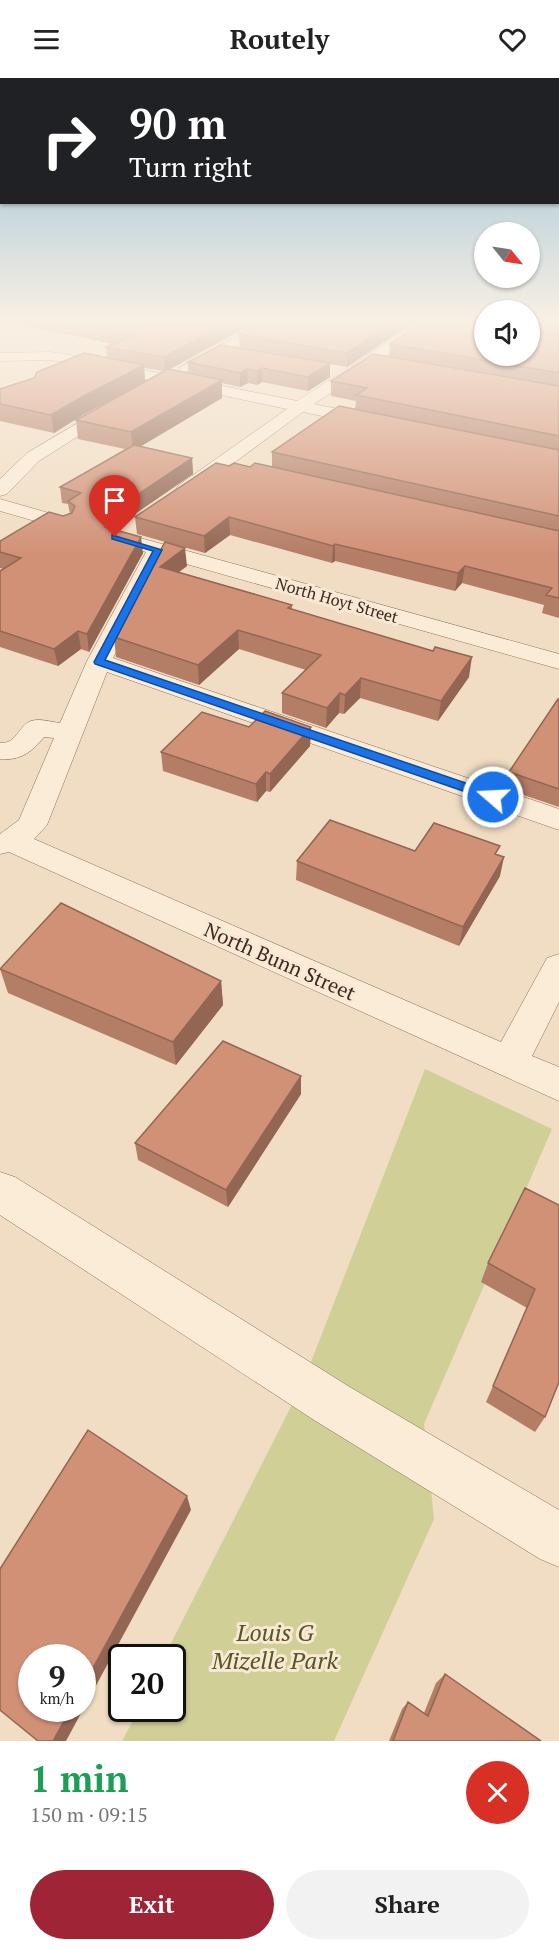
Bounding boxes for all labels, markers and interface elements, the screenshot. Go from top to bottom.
text: Routely [230,21,329,57]
icon: menu [30,23,63,56]
icon: heart [496,23,529,56]
text: 90 m [129,95,227,151]
icon: right [30,102,108,180]
text: Turn right [129,149,252,185]
north arrow [474,222,540,288]
map controls [474,222,540,366]
button: sound [474,300,540,366]
pin [89,475,140,537]
icon: arrive [98,484,131,517]
street label: North Hoyt Street [273,572,401,628]
position arrow [461,765,525,829]
street label: North Bunn Street [200,915,361,1007]
park label: Louis G Mizelle Park [211,1616,338,1676]
speed limit sign: 20 [108,1644,186,1722]
text: 9 [49,1656,65,1696]
text: km/h [40,1688,74,1708]
text: 1 min [30,1755,128,1802]
button: close [466,1761,529,1824]
text: 150 m · 09:15 [30,1801,148,1828]
button: Exit [30,1870,274,1939]
button: Share [286,1870,529,1939]

